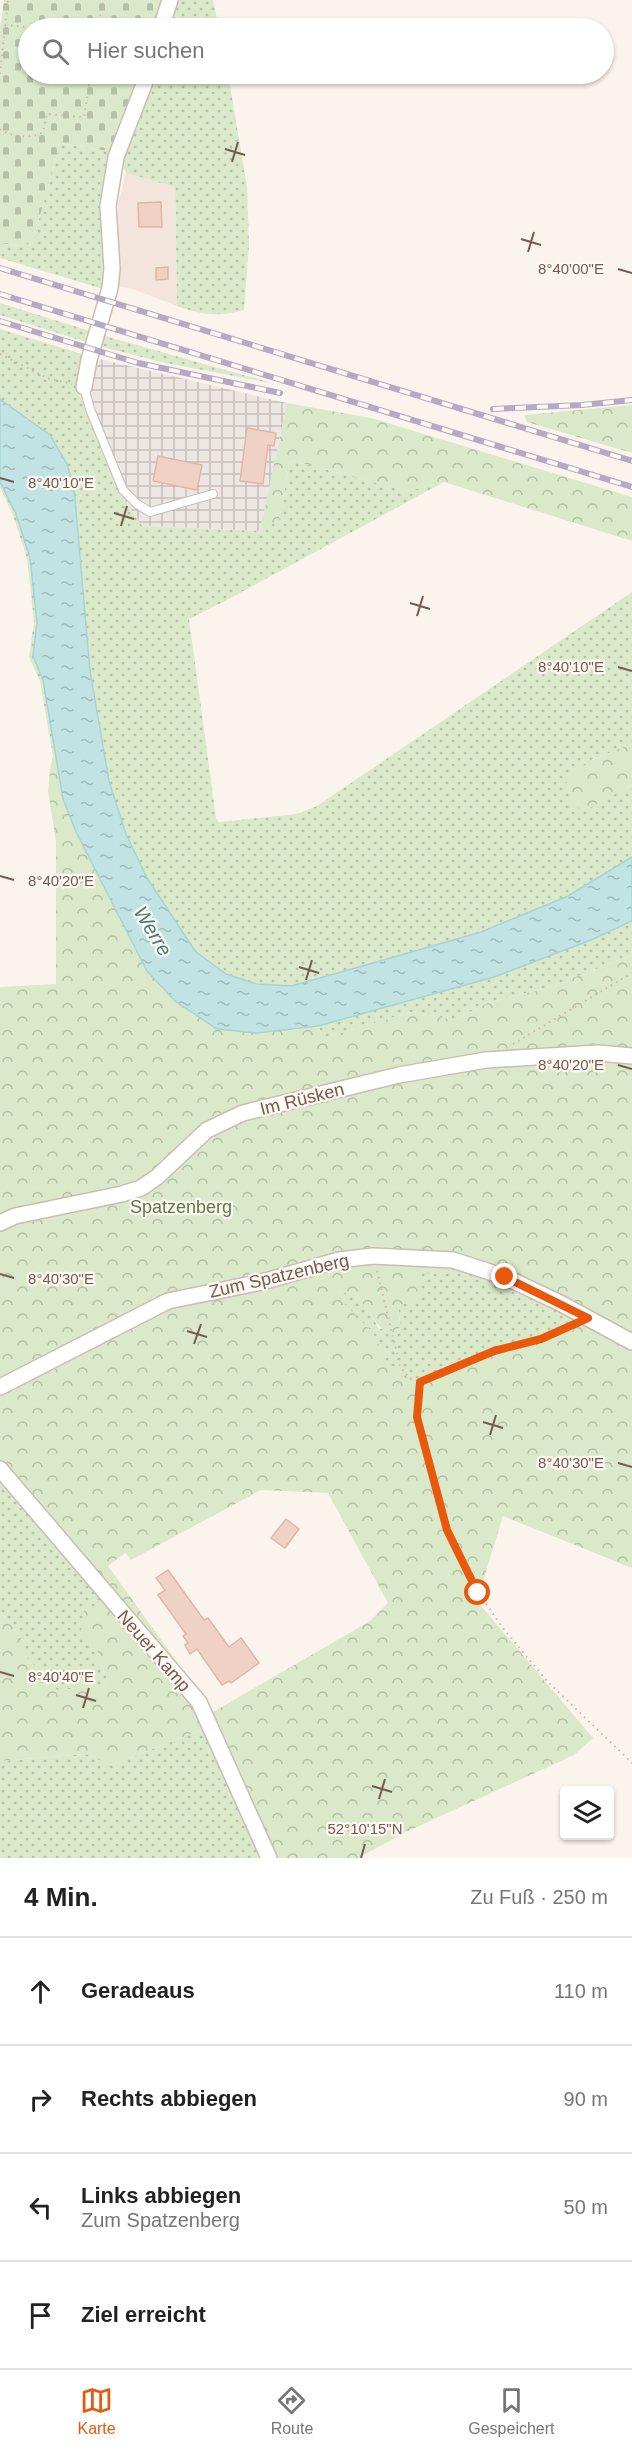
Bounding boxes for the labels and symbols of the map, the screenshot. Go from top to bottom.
text: 8°40'00"E [538,260,604,277]
text: 8°40'10"E [28,474,94,491]
text: 8°40'10"E [538,658,604,675]
text: 8°40'20"E [28,872,94,889]
water label: Werre [130,902,176,960]
text: 8°40'20"E [538,1056,604,1073]
street label: Im Rüsken [258,1079,346,1119]
park label: Spatzenberg [130,1197,232,1217]
street label: Zum Spatzenberg [207,1250,351,1302]
route end [491,1263,517,1289]
text: 8°40'30"E [28,1270,94,1287]
text: 8°40'30"E [538,1454,604,1471]
route start [464,1579,490,1605]
street label: Neuer Kamp [113,1606,195,1696]
text: 8°40'40"E [28,1668,94,1685]
text: 52°10'15"N [327,1820,403,1837]

